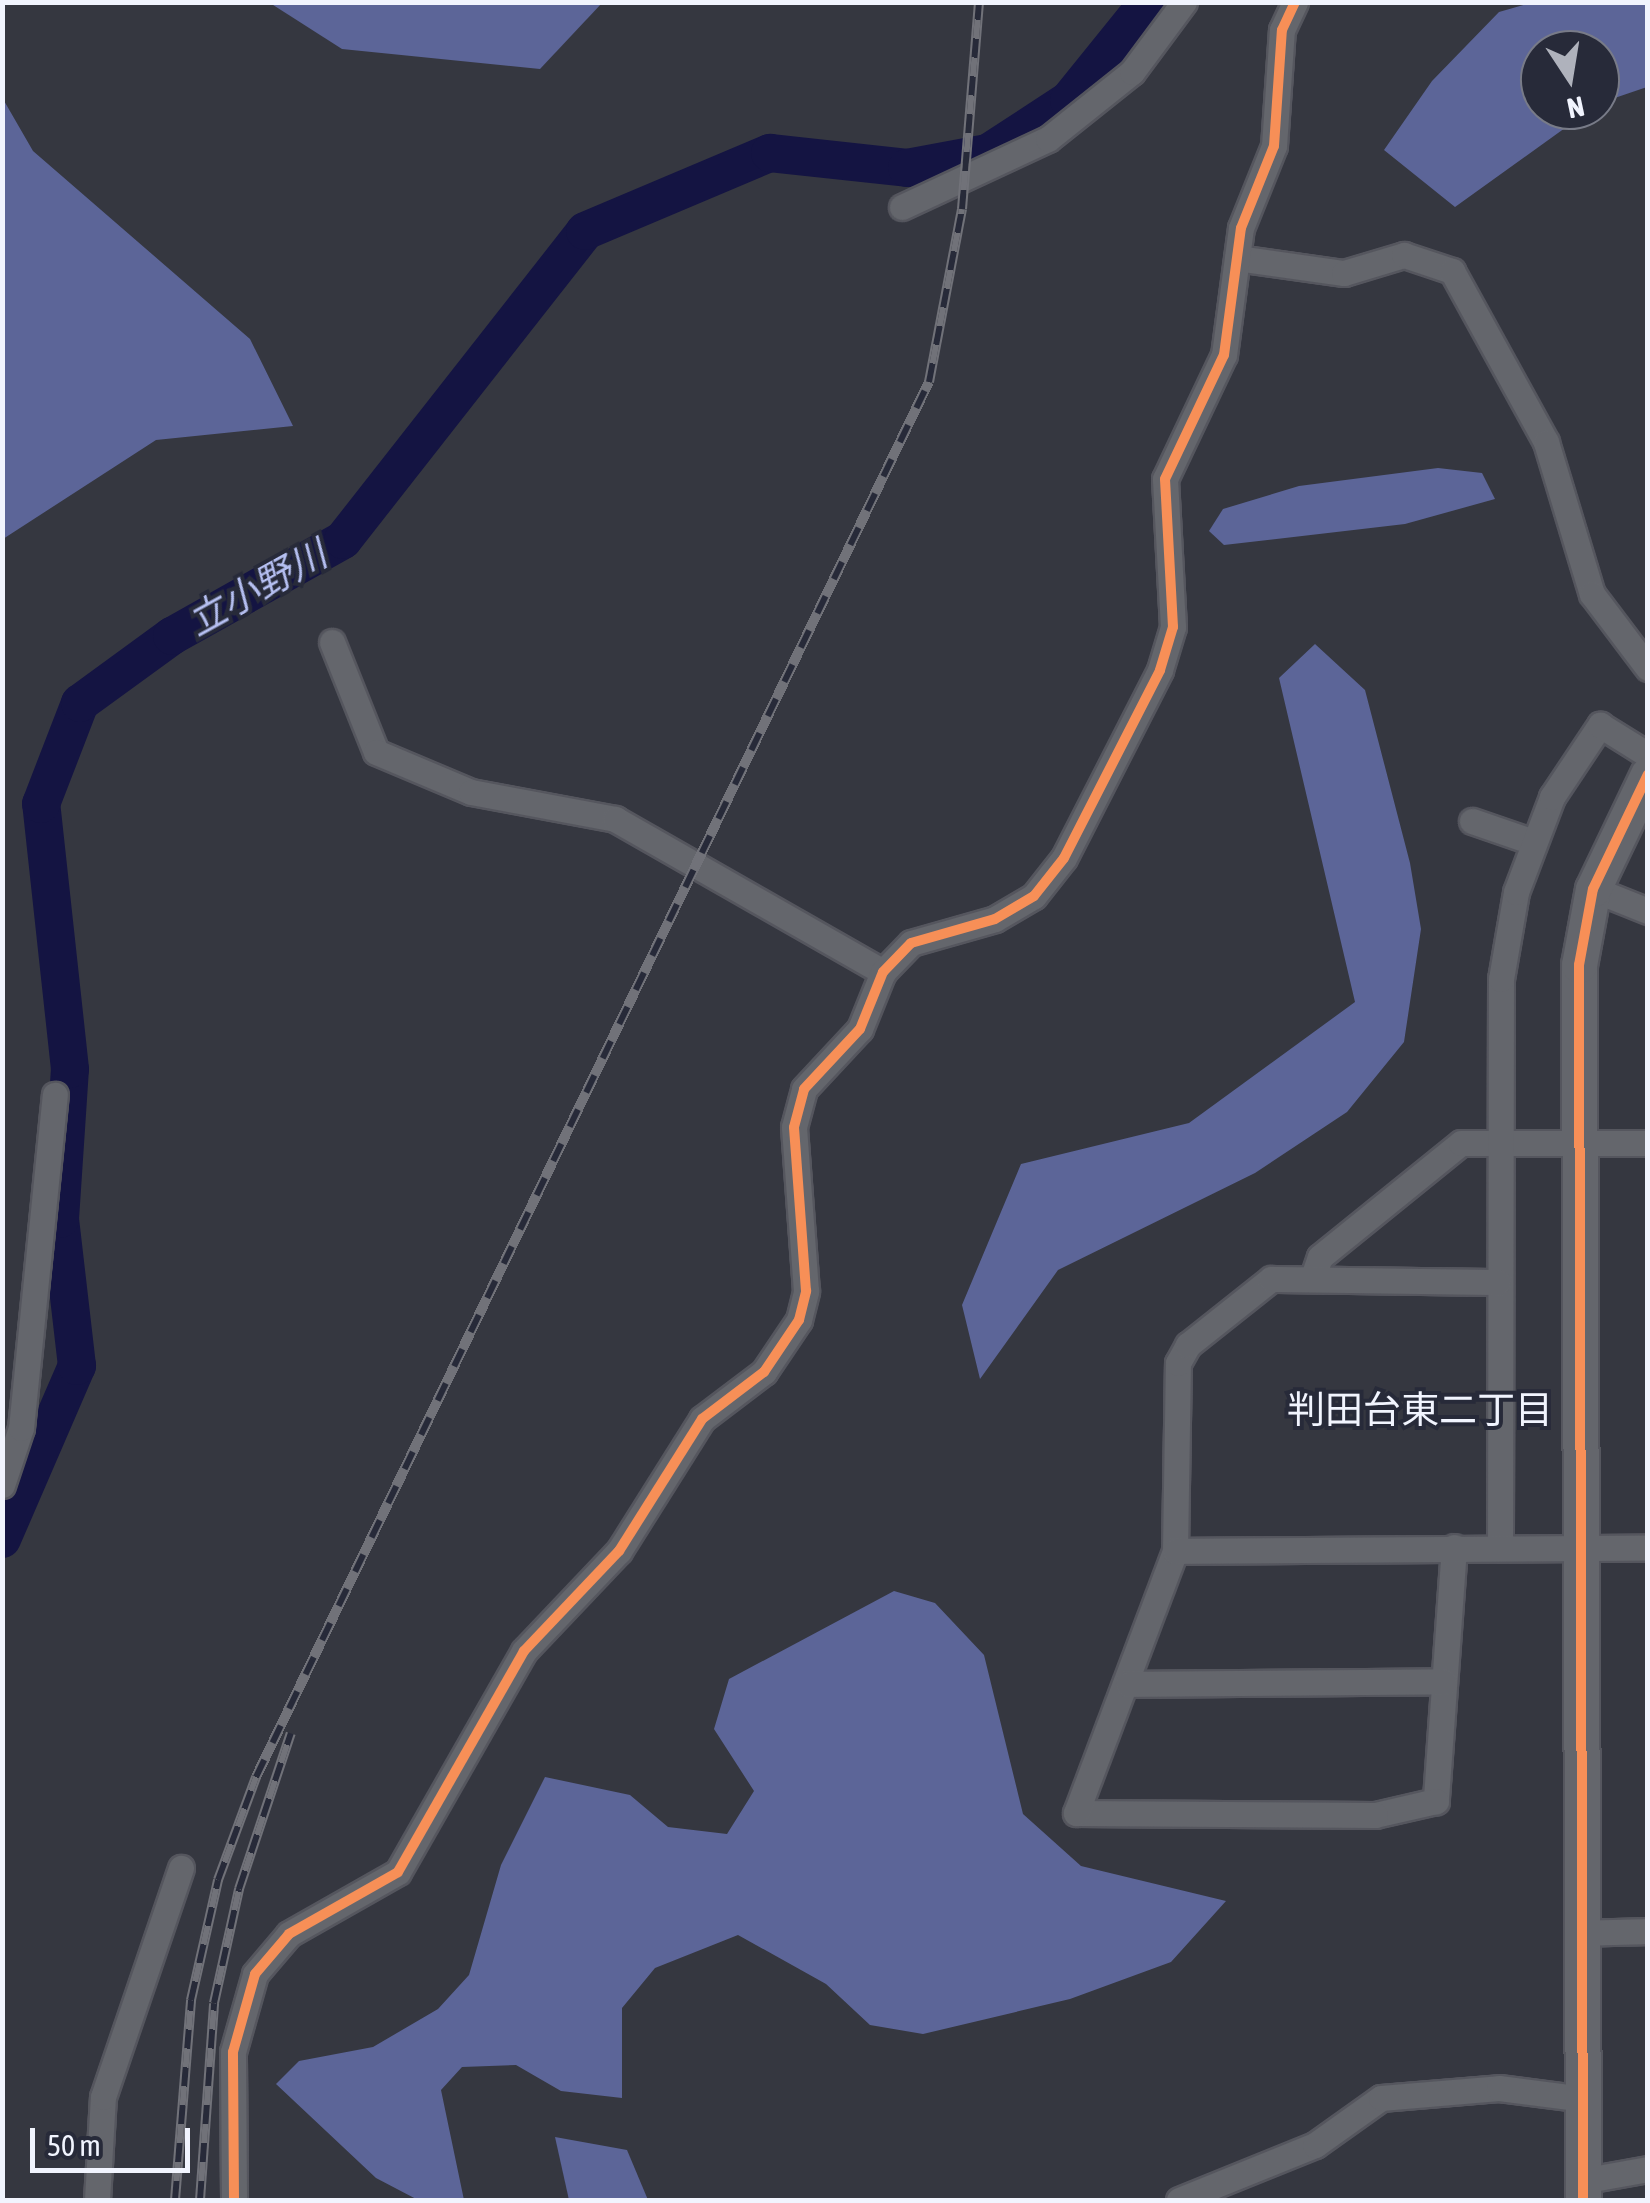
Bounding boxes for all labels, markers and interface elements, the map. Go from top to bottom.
north arrow [1520,30,1620,130]
text: N [1564,90,1587,125]
water label: 立小野川 [179,531,335,645]
district label: 判田台東二丁目 [1287,1387,1553,1433]
scale bar [35,2108,195,2170]
text: 50 m [47,2128,101,2162]

